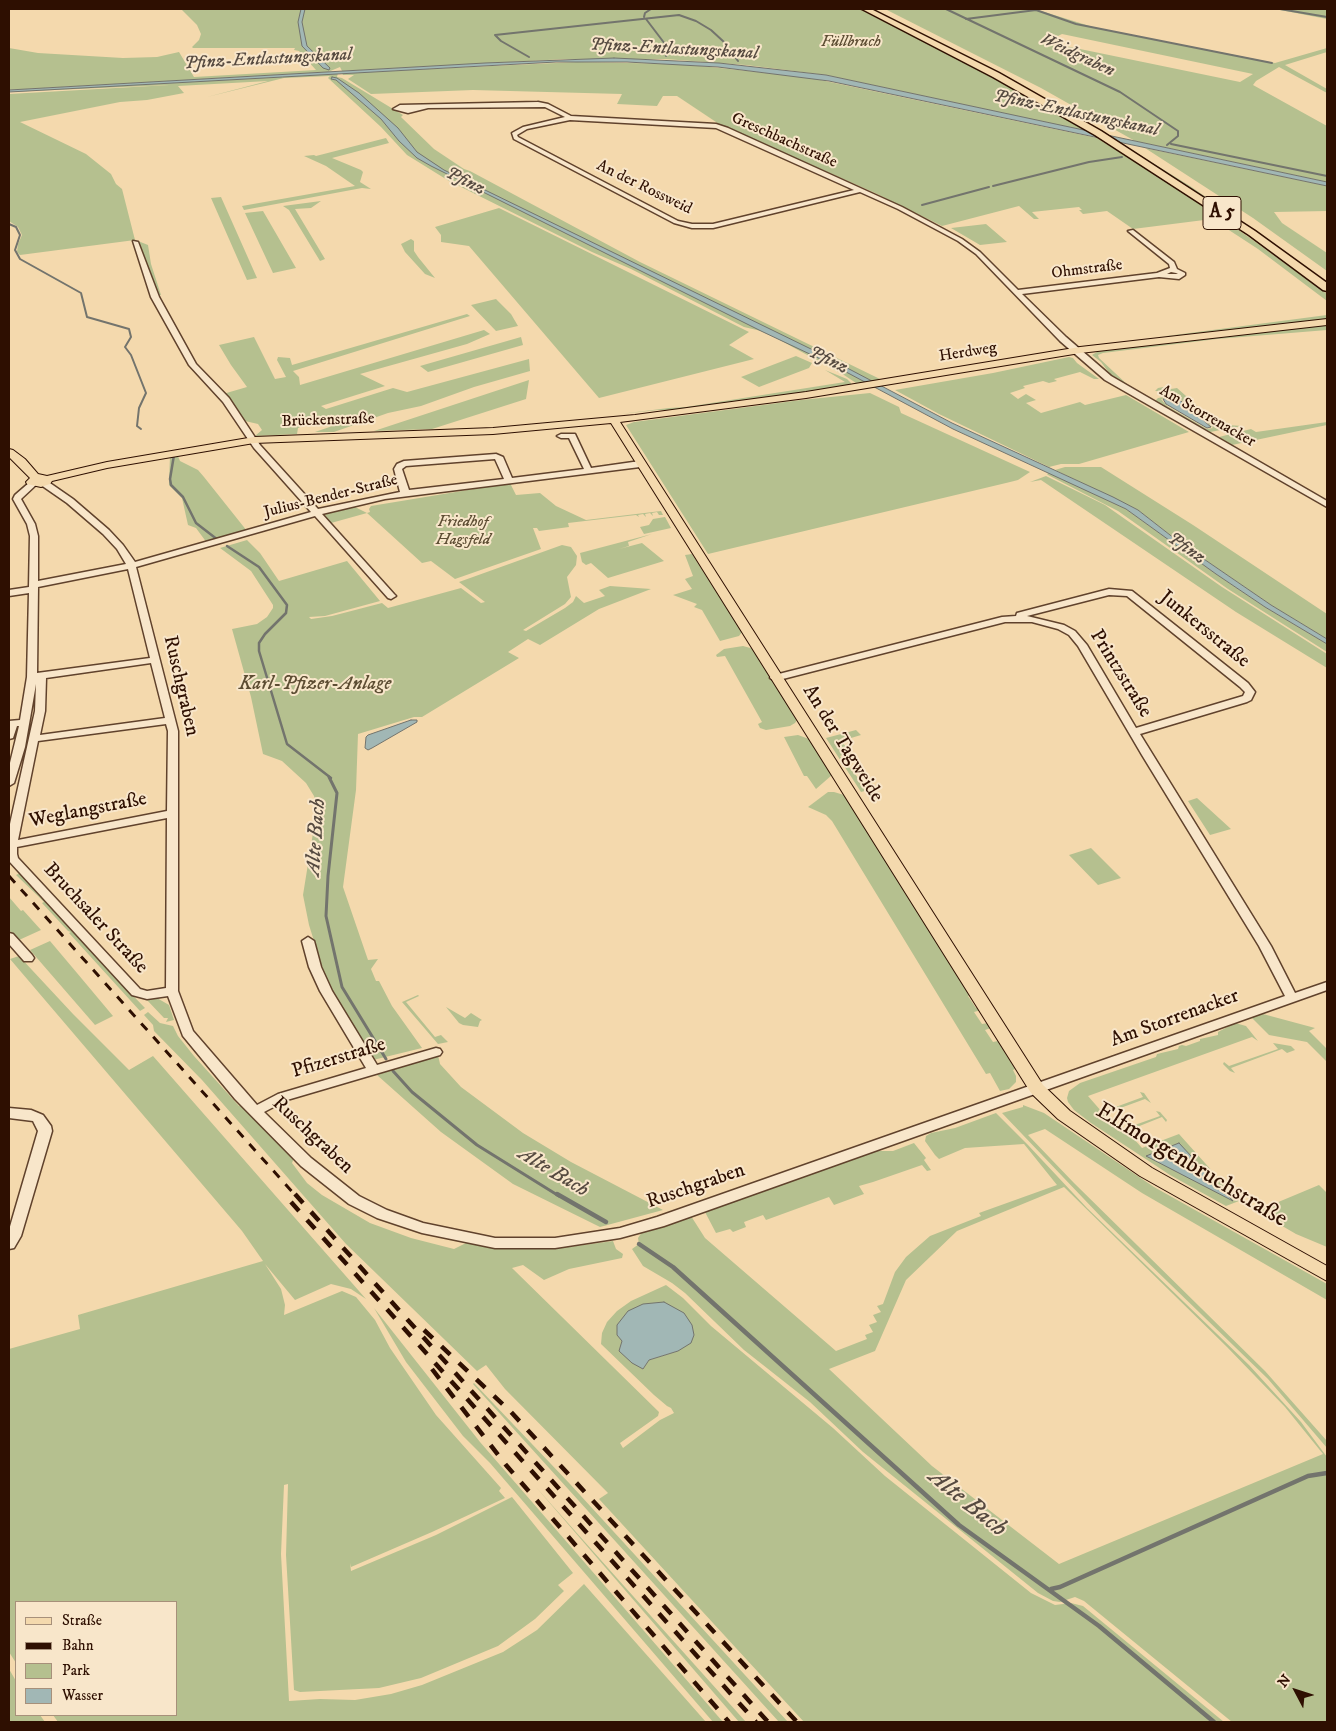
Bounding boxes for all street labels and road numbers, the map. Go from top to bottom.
street label: Greschbachstraße [728,109,840,173]
street label: An der Rossweid [593,157,695,219]
road number: A 5 [1203,197,1241,230]
street label: Ohmstraße [1051,256,1123,284]
street label: Herdweg [938,339,998,367]
street label: Am Storrenacker [1156,382,1258,452]
street label: Brückenstraße [281,410,375,432]
street label: Julius-Bender-Straße [262,471,400,523]
street label: Junkersstraße [1154,586,1254,674]
street label: Printzstraße [1084,626,1156,722]
street label: Ruschgraben [157,633,203,739]
street label: An der Tagweide [796,681,888,807]
street label: Weglangstraße [27,788,149,834]
street label: Bruchsaler Straße [37,858,153,980]
street label: Am Storrenacker [1108,985,1242,1053]
street label: Pfizerstraße [289,1033,389,1085]
street label: Ruschgraben [266,1092,358,1180]
street label: Elfmorgenbruchstraße [1090,1097,1292,1235]
street label: Ruschgraben [644,1159,748,1215]

